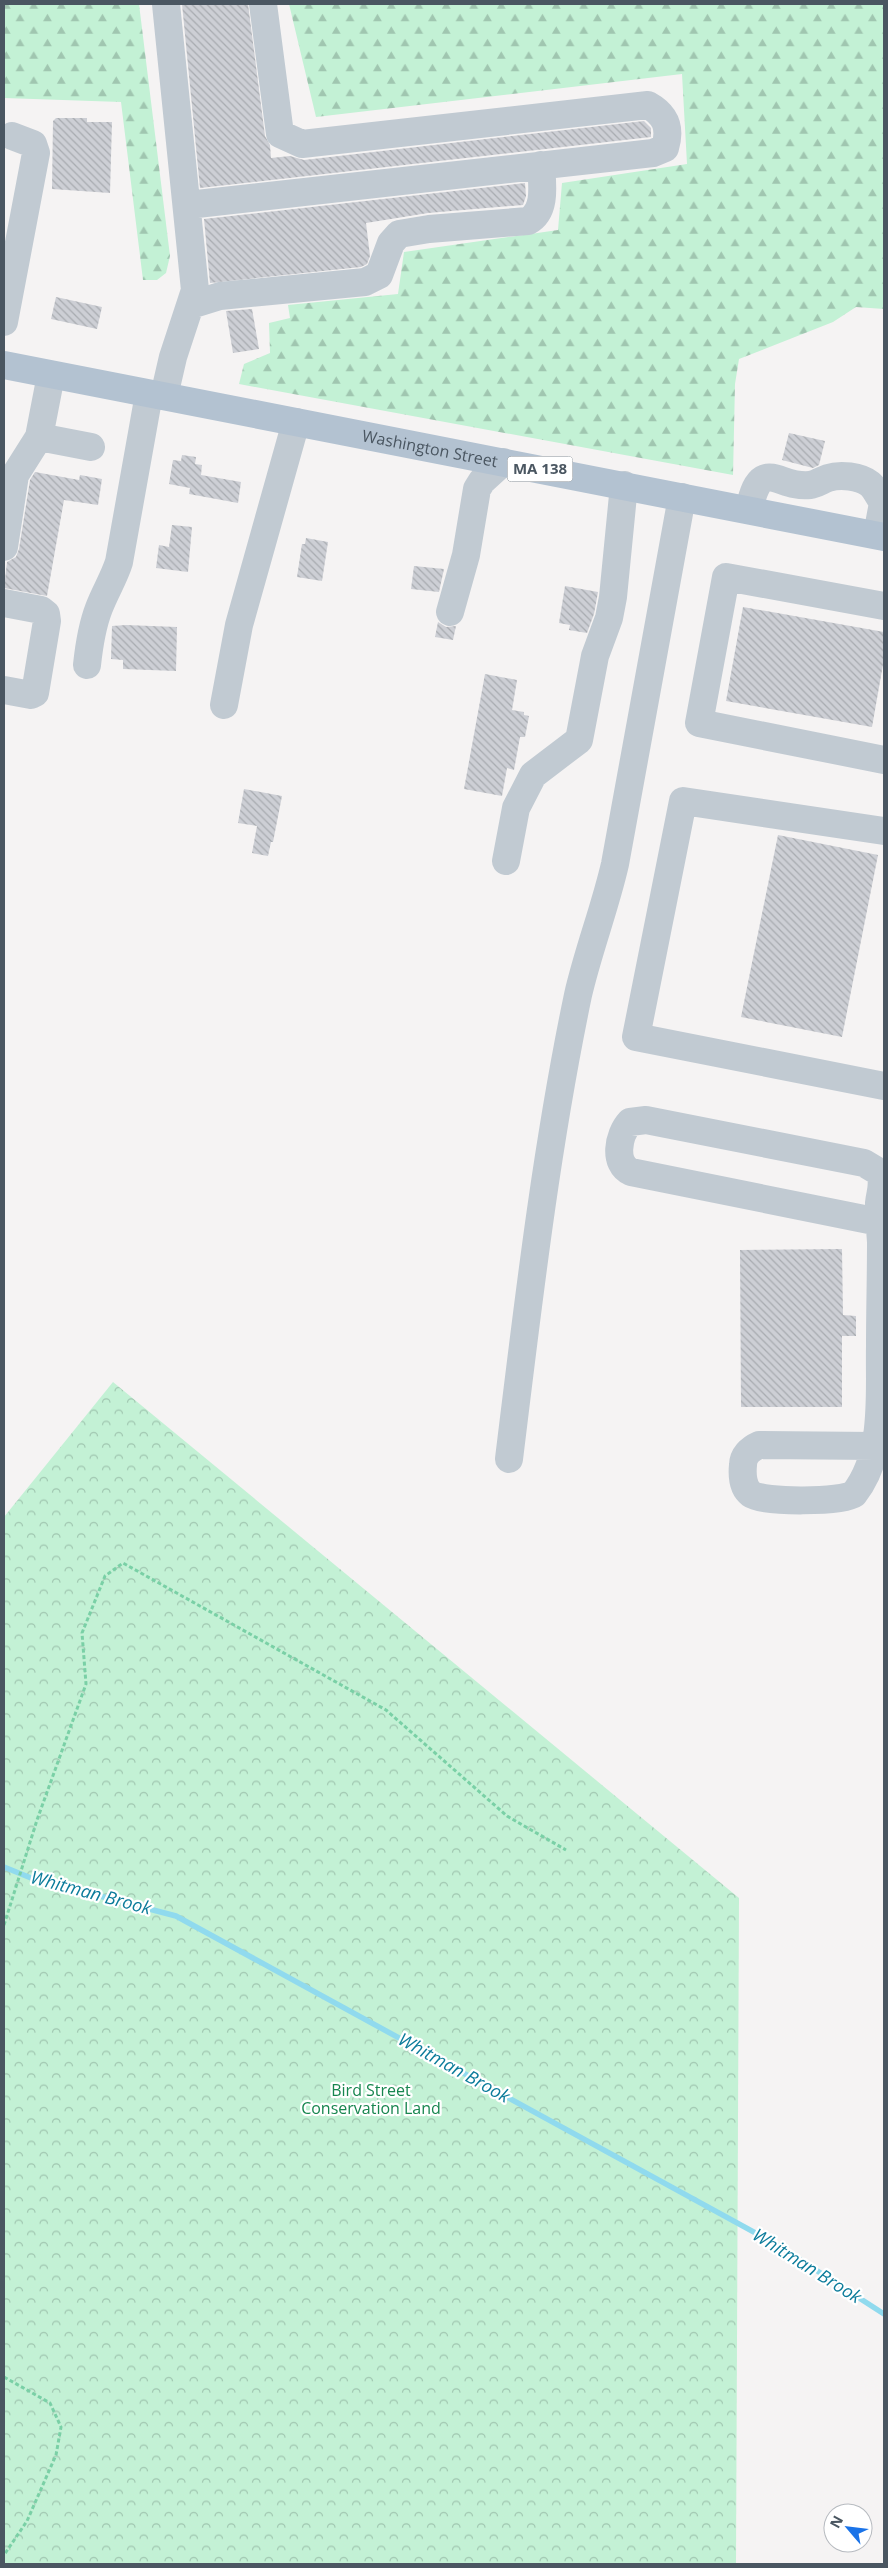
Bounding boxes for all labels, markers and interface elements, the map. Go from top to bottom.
street label: Washington Street [360,424,500,472]
road number: MA 138 [508,456,572,482]
water label: Whitman Brook [28,1864,155,1920]
water label: Whitman Brook [394,2027,516,2108]
park label: Bird Street Conservation Land [301,2079,441,2119]
water label: Whitman Brook [749,2222,868,2309]
north arrow [823,2503,873,2553]
text: N [825,2512,847,2531]

